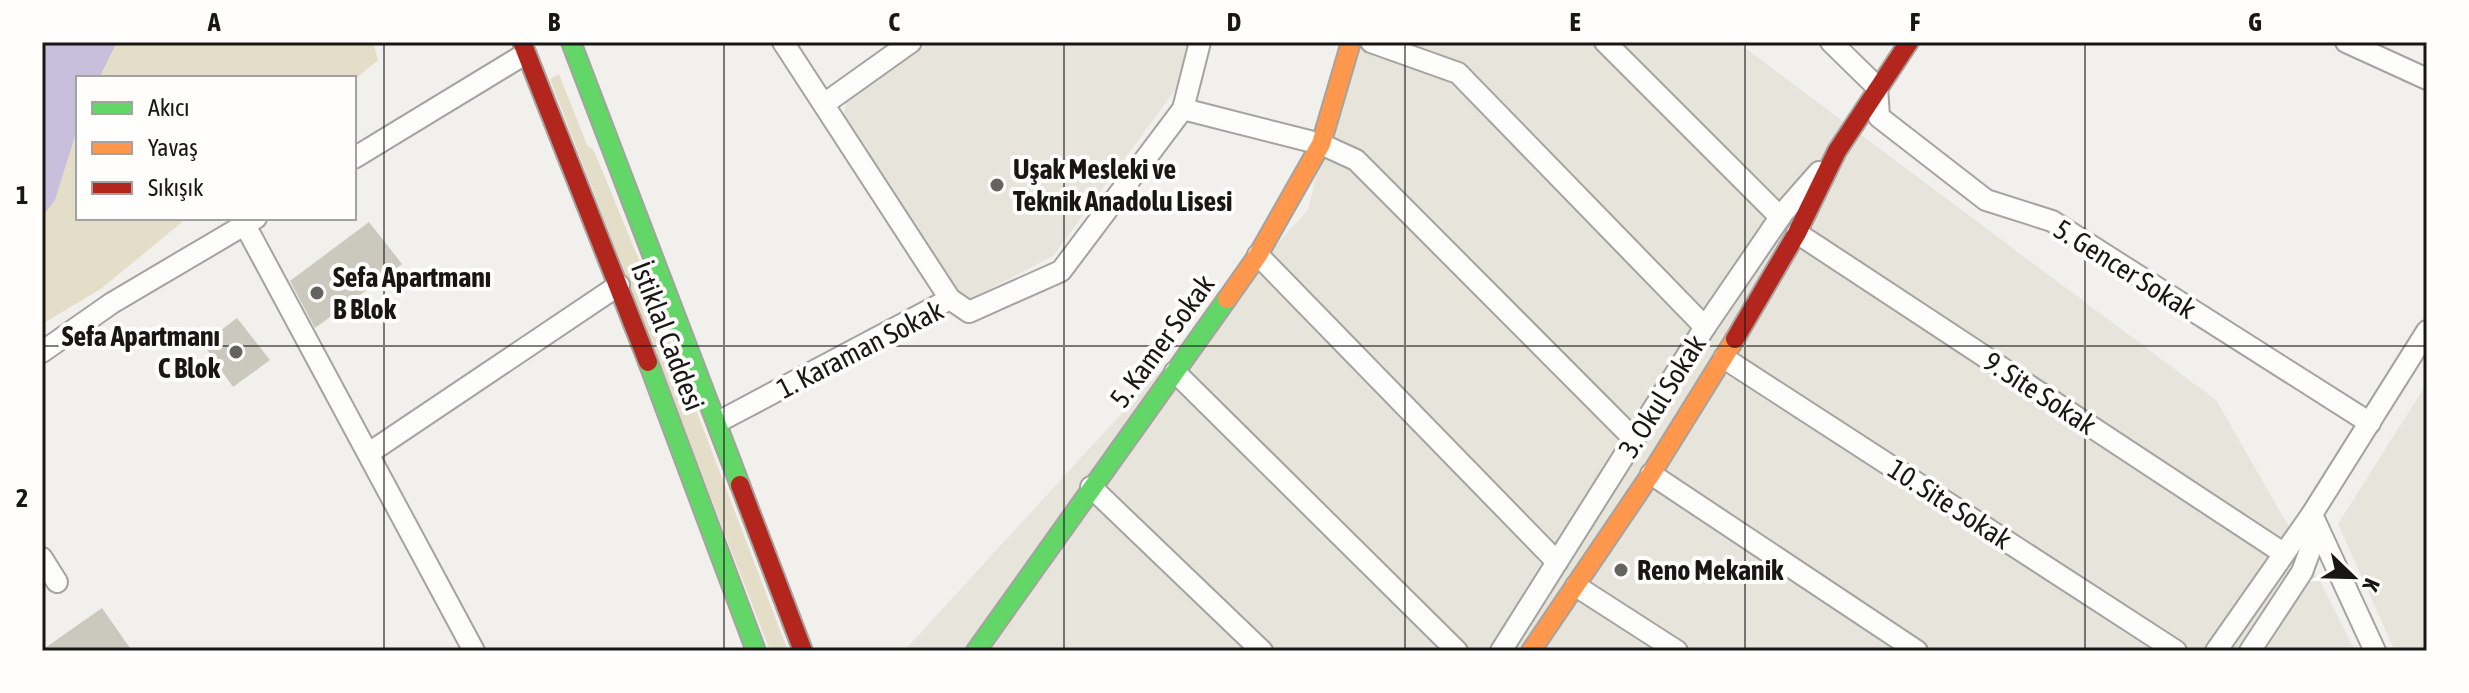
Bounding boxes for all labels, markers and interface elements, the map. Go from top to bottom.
text: A [207,7,221,37]
text: B [548,7,561,37]
text: C [888,7,900,37]
text: D [1227,7,1241,37]
text: E [1569,7,1581,37]
text: F [1910,7,1921,37]
text: G [2248,7,2262,37]
legend [76,76,356,220]
text: Akıcı [148,94,190,121]
text: Yavaş [148,134,198,161]
place label: Uşak Mesleki ve Teknik Anadolu Lisesi [1013,153,1233,217]
text: Sıkışık [148,174,204,201]
marker: Uşak Mesleki ve Teknik Anadolu Lisesi [988,176,1006,194]
text: 1 [16,180,28,210]
street label: 5. Gencer Sokak [2048,213,2202,325]
street label: İstiklal Caddesi [625,257,711,415]
place label: Sefa Apartmanı B Blok [333,261,491,325]
street label: 5. Kamer Sokak [1103,269,1221,413]
marker: Sefa Apartmanı B Blok [308,284,326,302]
street label: 1. Karaman Sokak [772,293,948,405]
place label: Sefa Apartmanı C Blok [62,320,221,384]
street label: 3. Okul Sokak [1612,329,1712,463]
marker: Sefa Apartmanı C Blok [227,343,245,361]
street label: 9. Site Sokak [1978,345,2102,441]
street label: 10. Site Sokak [1882,452,2018,556]
text: 2 [16,483,28,513]
north arrow [2313,537,2393,617]
place label: Reno Mekanik [1637,554,1784,586]
marker: Reno Mekanik [1612,561,1630,579]
text: K [2357,575,2385,595]

